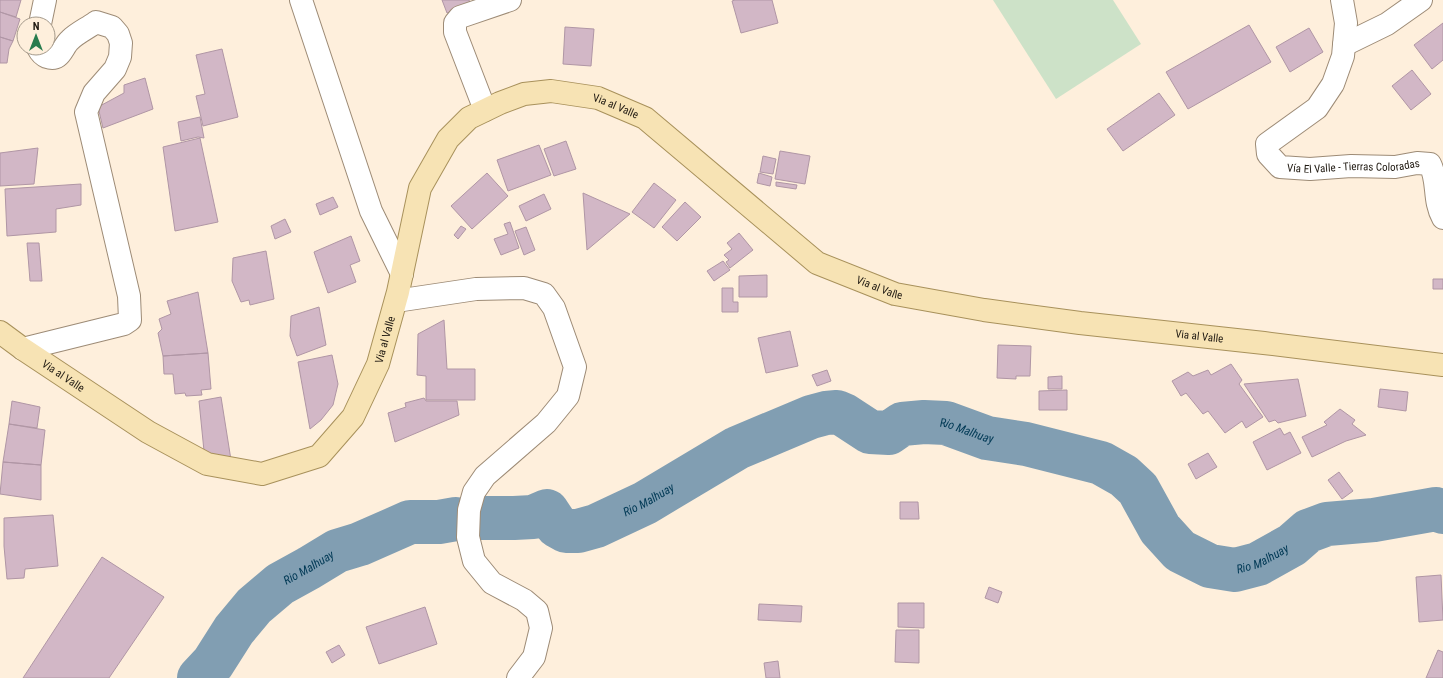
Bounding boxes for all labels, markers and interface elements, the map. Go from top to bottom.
north arrow [16,16,56,56]
text: N [33,20,40,33]
street label: Via al Valle [592,91,640,121]
street label: Vía El Valle - Tierras Coloradas [1287,157,1421,176]
street label: Via al Valle [854,273,903,302]
street label: Via al Valle [373,315,398,365]
street label: Via al Valle [1175,327,1224,346]
street label: Via al Valle [39,357,87,395]
water label: Rio Malhuay [940,416,995,446]
water label: Rio Malhuay [621,480,678,519]
water label: Rio Malhuay [1235,541,1292,576]
water label: Rio Malhuay [281,547,338,588]

